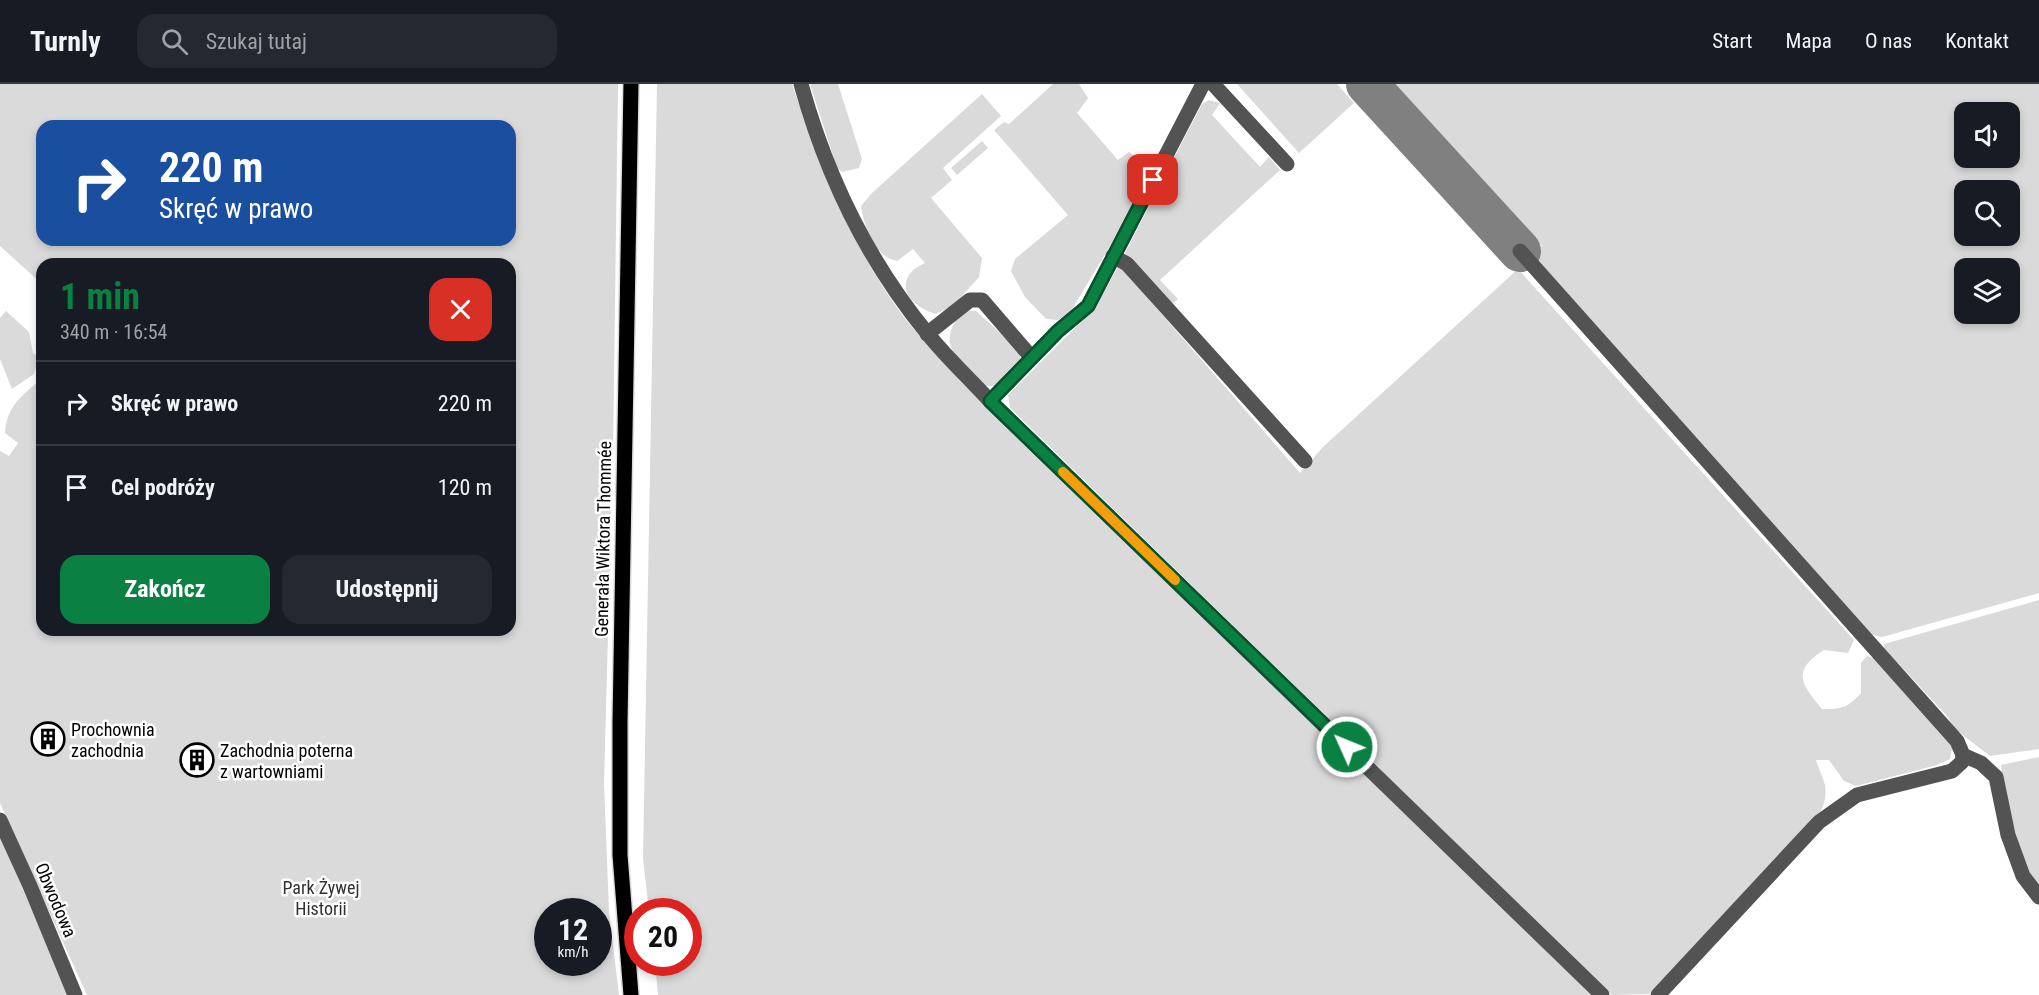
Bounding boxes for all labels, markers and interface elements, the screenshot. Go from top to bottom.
search box [137,14,557,68]
text: Turnly [30,25,101,58]
icon: search [158,25,191,58]
text: Szukaj tutaj [206,29,307,54]
text: Start [1712,29,1753,53]
text: Mapa [1786,29,1832,53]
text: O nas [1865,29,1912,53]
text: Kontakt [1945,29,2009,53]
map controls [1954,102,2020,324]
button: sound [1954,102,2020,168]
text: 220 m [159,143,264,192]
icon: right [60,144,138,222]
pin [1127,154,1178,205]
icon: arrive [1136,163,1169,196]
button: search [1954,180,2020,246]
text: Skręć w prawo [159,193,313,225]
button: layers [1954,258,2020,324]
text: 1 min [60,276,140,318]
button: close [429,278,492,341]
text: 340 m · 16:54 [60,320,167,344]
icon: right [60,387,93,420]
text: Skręć w prawo [111,391,238,416]
text: 220 m [438,391,492,416]
street label: Generała Wiktora Thommée [591,441,615,637]
icon: arrive [60,471,93,504]
text: Cel podróży [111,475,215,500]
text: 120 m [438,475,492,500]
button: Zakończ [60,555,270,624]
button: Udostępnij [282,555,492,624]
position arrow [1315,715,1379,779]
place label: Prochownia zachodnia [71,719,155,761]
building icon: Prochownia zachodnia [30,721,66,757]
place label: Zachodnia poterna z wartowniami [220,740,353,782]
building icon: Zachodnia poterna z wartowniami [179,742,215,778]
street label: Obwodowa [31,860,81,940]
park label: Park Żywej Historii [282,877,360,919]
speed limit sign: 20 [624,898,702,976]
text: 12 [558,912,588,947]
text: km/h [558,943,588,961]

